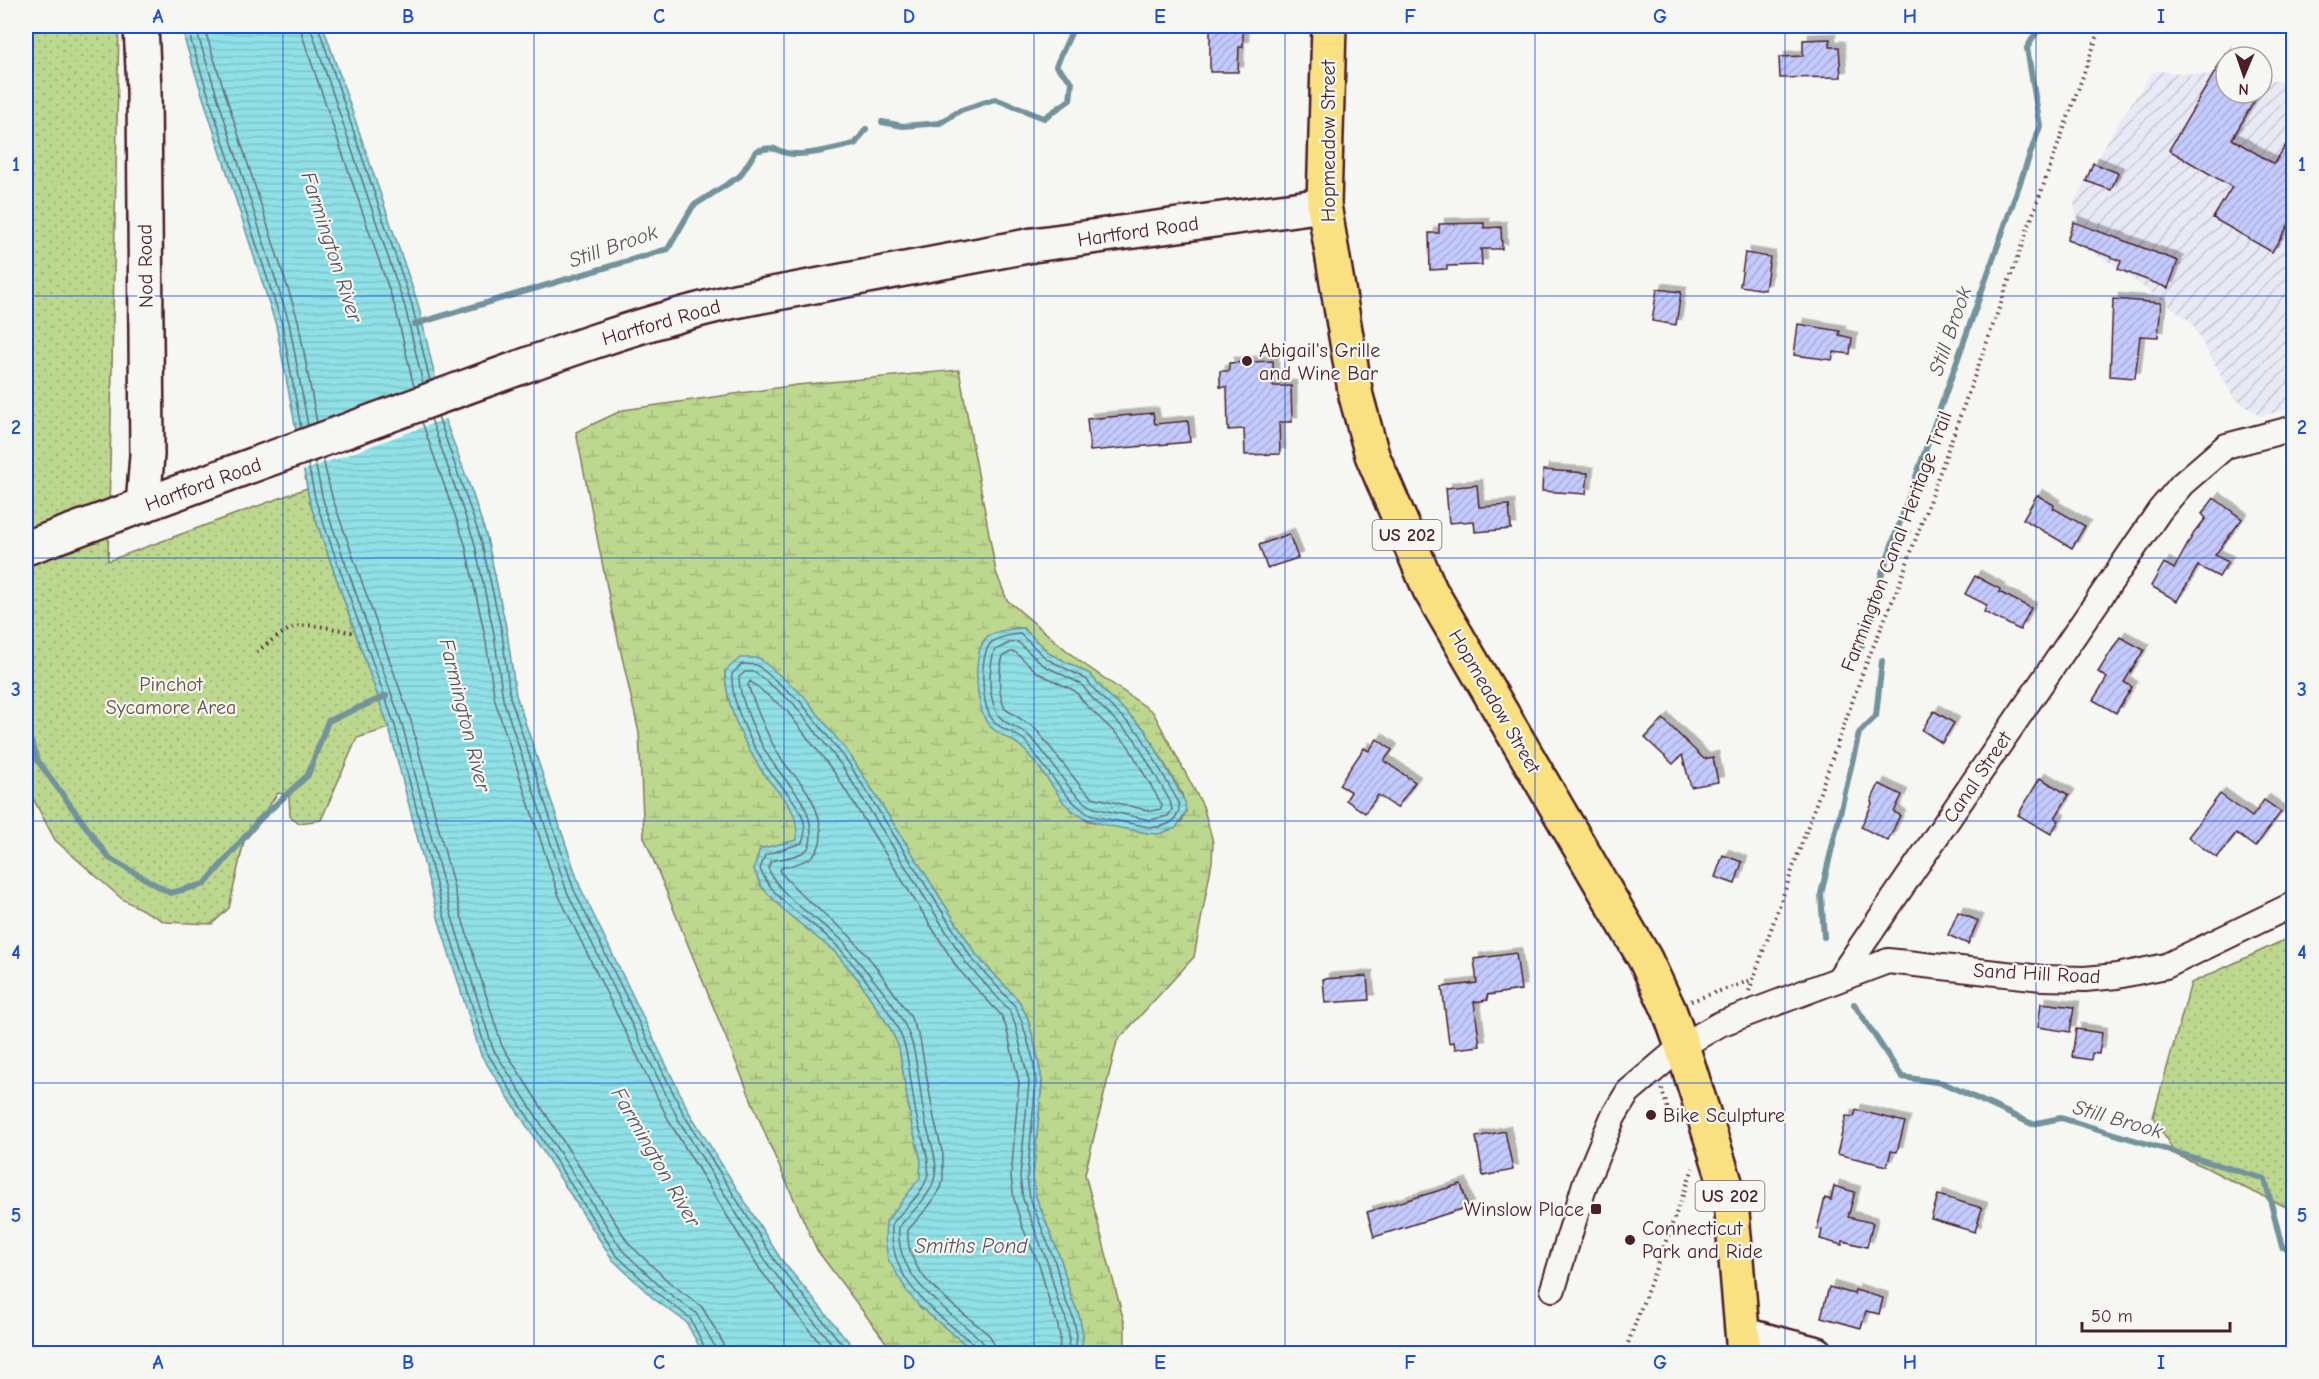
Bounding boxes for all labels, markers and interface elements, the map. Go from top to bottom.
text: A [152,5,164,28]
text: B [402,5,414,28]
text: C [653,5,665,28]
text: D [903,5,915,28]
text: E [1154,5,1166,28]
text: F [1404,5,1416,28]
text: G [1653,5,1667,28]
text: H [1903,5,1917,28]
text: I [2157,5,2165,28]
north arrow [2214,45,2274,105]
street label: Hopmeadow Street [1317,59,1340,222]
text: N [2238,80,2249,98]
text: 1 [12,153,20,176]
text: 1 [2298,153,2306,176]
water label: Farmington River [296,169,368,327]
street label: Hartford Road [1076,212,1200,251]
water label: Still Brook [565,219,661,272]
street label: Nod Road [133,224,158,308]
water label: Still Brook [1924,283,1977,379]
street label: Hartford Road [599,295,723,350]
place label: Abigail's Grille and Wine Bar [1259,339,1380,385]
marker: Abigail's Grille and Wine Bar [1240,354,1254,368]
street label: Farmington Canal Heritage Trail [1836,408,1957,675]
text: 2 [11,416,21,439]
text: 2 [2297,416,2307,439]
street label: Hartford Road [142,453,264,516]
road number: US 202 [1372,520,1442,550]
street label: Hopmeadow Street [1444,625,1546,778]
water label: Farmington River [434,636,496,796]
park label: Pinchot Sycamore Area [106,673,236,719]
text: 3 [11,678,21,701]
text: 3 [2297,678,2307,701]
street label: Canal Street [1938,726,2017,827]
text: 4 [11,941,21,964]
text: 4 [2297,941,2307,964]
street label: Sand Hill Road [1973,959,2101,988]
water label: Farmington River [606,1083,706,1232]
water label: Still Brook [2070,1095,2166,1143]
place label: Bike Sculpture [1663,1104,1785,1127]
marker: Bike Sculpture [1644,1108,1658,1122]
road number: US 202 [1696,1181,1764,1211]
place label: Winslow Place [1464,1198,1584,1221]
marker: Winslow Place [1589,1202,1603,1216]
text: 5 [11,1204,21,1227]
text: 5 [2297,1204,2307,1227]
place label: Connecticut Park and Ride [1642,1217,1763,1263]
marker: Connecticut Park and Ride [1623,1233,1637,1247]
water label: Smiths Pond [915,1234,1028,1258]
scale bar [2082,1295,2230,1333]
text: 50 m [2091,1306,2133,1327]
text: A [152,1351,164,1374]
text: B [402,1351,414,1374]
text: C [653,1351,665,1374]
text: D [903,1351,915,1374]
text: E [1154,1351,1166,1374]
text: F [1404,1351,1416,1374]
text: G [1653,1351,1667,1374]
text: H [1903,1351,1917,1374]
text: I [2157,1351,2165,1374]

